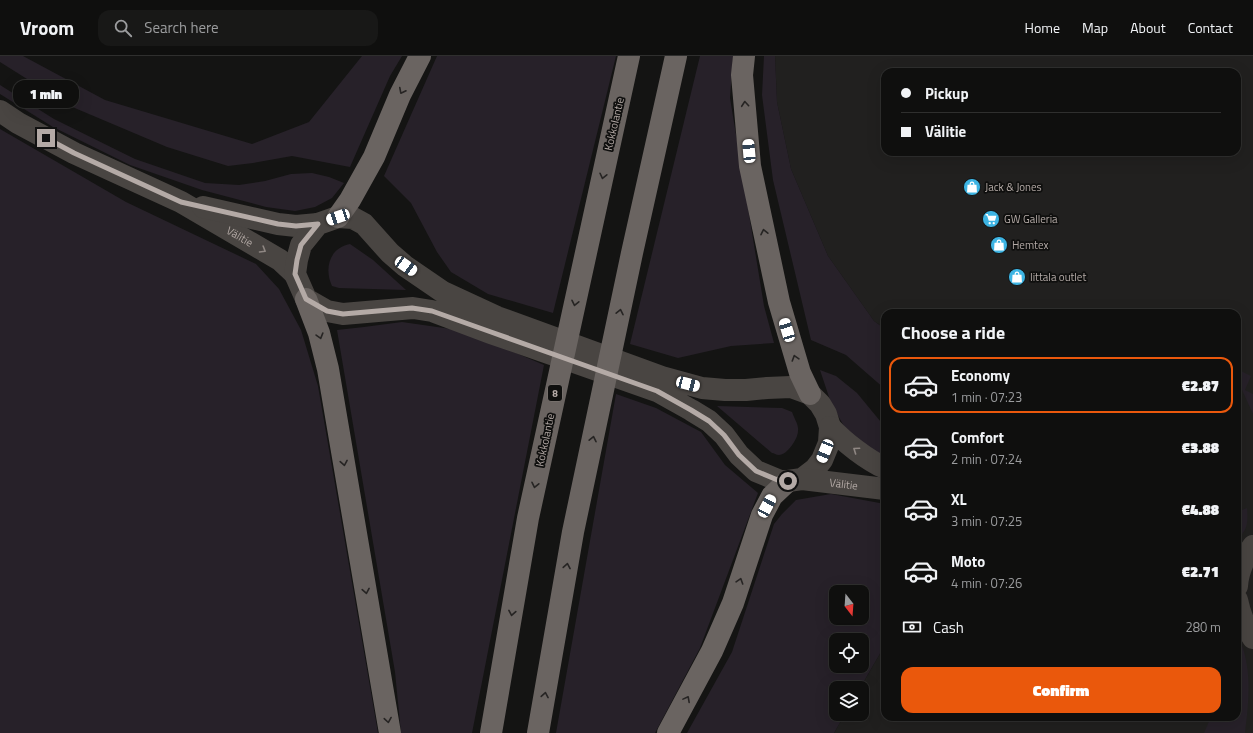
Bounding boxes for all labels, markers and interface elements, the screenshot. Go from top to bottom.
search box [98,10,378,46]
text: Vroom [20,13,74,42]
text: Search here [144,16,219,39]
icon: search [112,17,134,39]
text: Home [1025,17,1060,38]
text: Map [1082,17,1108,38]
text: About [1130,17,1166,38]
text: Contact [1188,17,1233,38]
callout: 1 min [13,80,79,108]
text: Pickup [925,82,969,105]
text: 1 min [30,84,62,104]
one-way arrow [399,86,407,94]
street label: Kokkolantie [600,96,628,152]
one-way arrow [740,101,749,107]
text: Välitie [925,120,966,143]
route end [37,129,55,147]
car [742,139,756,163]
one-way arrow [599,173,607,179]
shop icon: Jack & Jones [962,177,982,197]
place label: Jack & Jones [985,179,1042,195]
car [325,207,351,227]
supermarket icon: GW Galleria [981,209,1001,229]
place label: GW Galleria [1004,211,1058,227]
street label: Välitie [223,222,256,251]
one-way arrow [760,229,769,235]
shop icon: Hemtex [989,235,1009,255]
place label: Hemtex [1012,237,1048,253]
one-way arrow [259,245,266,253]
car [393,254,419,278]
shop icon: Iittala outlet [1007,267,1027,287]
place label: Iittala outlet [1030,269,1086,285]
one-way arrow [571,300,579,306]
one-way arrow [615,309,623,315]
car [778,317,796,343]
text: Choose a ride [901,319,1005,346]
one-way arrow [315,333,323,339]
one-way arrow [791,355,800,362]
text: Economy [951,364,1010,387]
icon: car [903,367,939,403]
text: €2.87 [1182,374,1219,397]
car [675,375,701,393]
road number: 8 [548,385,562,401]
text: 1 min · 07:23 [951,387,1022,407]
street label: Kokkolantie [532,412,559,468]
text: Comfort [951,426,1004,449]
icon: car [903,429,939,465]
one-way arrow [588,436,596,442]
text: €3.88 [1182,436,1219,459]
car [815,438,835,464]
one-way arrow [853,447,860,455]
text: 2 min · 07:24 [951,449,1022,469]
one-way arrow [339,460,348,466]
route start [779,472,797,490]
street label: Välitie [829,474,859,494]
one-way arrow [532,482,540,488]
text: XL [951,488,967,511]
icon: car [903,491,939,527]
car [756,493,778,519]
text: €4.88 [1182,498,1219,521]
text: 3 min · 07:25 [951,511,1022,531]
text: Moto [951,550,985,573]
icon: car [903,553,939,589]
text: €2.71 [1182,560,1219,583]
one-way arrow [562,563,571,570]
text: 4 min · 07:26 [951,573,1022,593]
one-way arrow [736,577,744,584]
north arrow [829,585,869,625]
map controls [829,585,869,721]
one-way arrow [362,588,370,595]
one-way arrow [508,609,516,616]
icon: cash [901,616,923,638]
text: Cash [933,616,964,639]
text: 280 m [1185,617,1221,637]
button: locate [829,633,869,673]
button: Confirm [901,667,1221,713]
button: layers [829,681,869,721]
one-way arrow [540,691,549,698]
one-way arrow [682,696,689,703]
one-way arrow [383,717,392,723]

